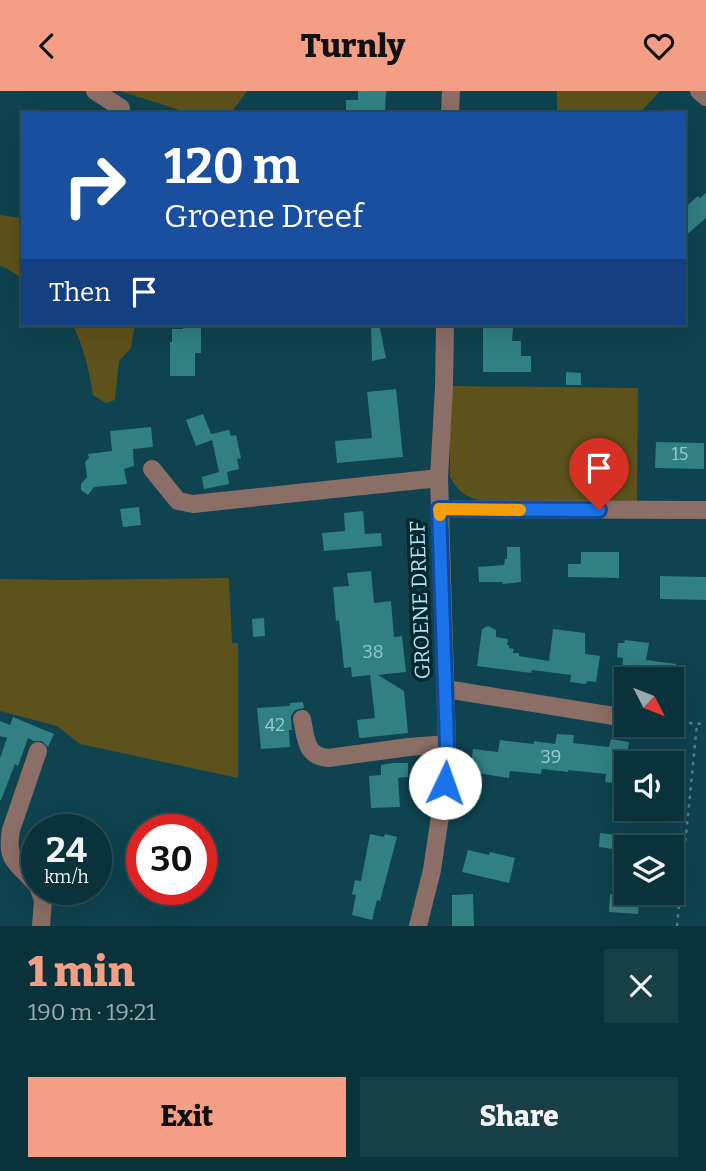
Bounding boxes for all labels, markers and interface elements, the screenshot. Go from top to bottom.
icon: back [28,27,66,65]
text: Turnly [301,27,405,65]
icon: heart [640,27,678,65]
text: 120 m [164,137,299,196]
icon: right [49,140,140,231]
text: Groene Dreef [164,197,363,235]
icon: arrive [125,273,163,311]
text: Then [49,277,111,308]
pin [569,438,629,510]
house number: 15 [672,443,688,465]
icon: arrive [580,449,618,487]
street label: GROENE DREEF [404,520,436,680]
house number: 38 [362,641,384,663]
north arrow [614,667,684,737]
map controls [614,667,684,905]
house number: 42 [265,714,285,736]
position arrow [408,746,482,820]
house number: 39 [541,746,561,768]
button: sound [614,751,684,821]
speed limit sign: 30 [126,814,217,905]
text: 24 [46,829,87,871]
button: layers [614,835,684,905]
text: km/h [44,866,89,888]
text: 1 min [28,947,135,997]
button: close [604,949,678,1023]
text: 190 m · 19:21 [28,998,156,1026]
button: Exit [28,1077,346,1157]
button: Share [360,1077,678,1157]

